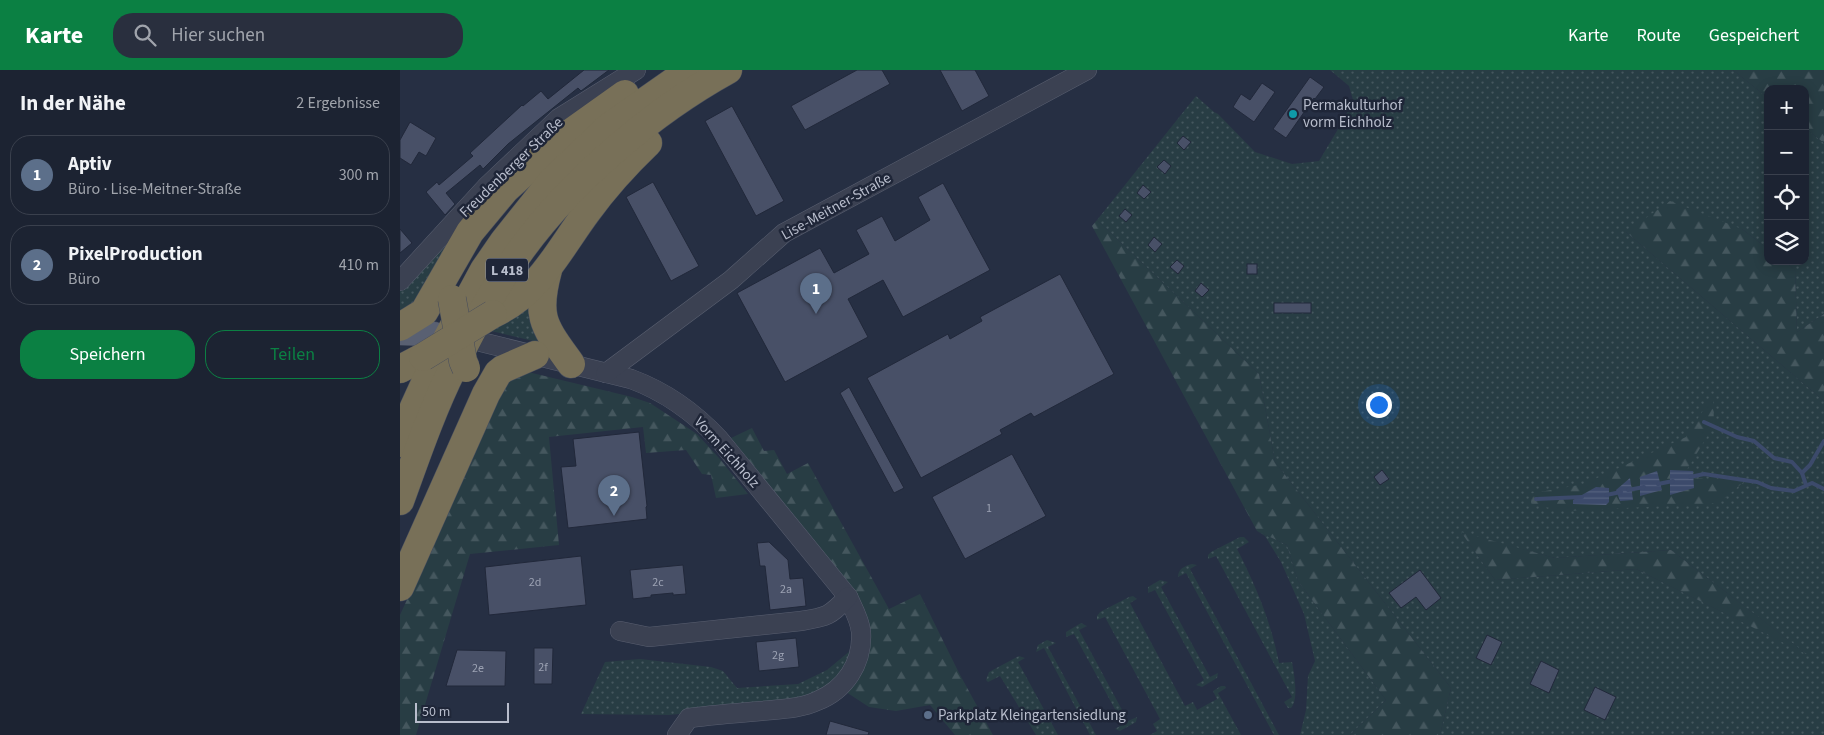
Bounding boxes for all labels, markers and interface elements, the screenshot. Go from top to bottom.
search box [113,13,463,58]
text: Karte [25,18,83,53]
icon: search [131,21,159,49]
text: Hier suchen [171,22,265,49]
text: Karte [1568,23,1608,48]
text: Route [1636,23,1681,48]
text: Gespeichert [1709,23,1799,48]
map controls [1764,85,1809,265]
button: + [1764,85,1809,130]
text: In der Nähe [20,88,126,118]
text: 2 Ergebnisse [296,92,380,114]
place label: Permakulturhof vorm Eichholz [1303,95,1403,133]
marker: Permakulturhof vorm Eichholz [1287,108,1299,120]
street label: Freudenberger Straße [455,112,568,222]
button: − [1764,130,1809,175]
text: Aptiv [68,151,112,178]
text: 1 [33,164,41,186]
text: 300 m [339,164,379,186]
street label: Lise-Meitner-Straße [777,167,895,245]
button: locate [1764,175,1809,220]
text: Büro · Lise-Meitner-Straße [68,178,241,200]
button: layers [1764,220,1809,265]
text: PixelProduction [68,241,203,268]
text: 2 [33,254,41,276]
text: 410 m [339,254,379,276]
road number: L 418 [486,258,528,282]
text: Büro [68,268,100,290]
pin: 1 [800,273,832,314]
button: Speichern [20,330,195,379]
button: Teilen [205,330,380,379]
your location [1366,392,1392,418]
street label: Vorm Eichholz [689,412,764,493]
pin: 2 [598,475,630,516]
house number: 1 [986,500,992,517]
house number: 2d [529,574,541,591]
house number: 2c [652,574,664,591]
house number: 2a [780,581,792,598]
house number: 2g [772,647,784,664]
house number: 2f [538,659,548,676]
house number: 2e [472,660,484,677]
scale bar [415,700,509,723]
text: 50 m [422,702,450,722]
place label: Parkplatz Kleingartensiedlung [938,705,1126,726]
marker: Parkplatz Kleingartensiedlung [922,709,934,721]

